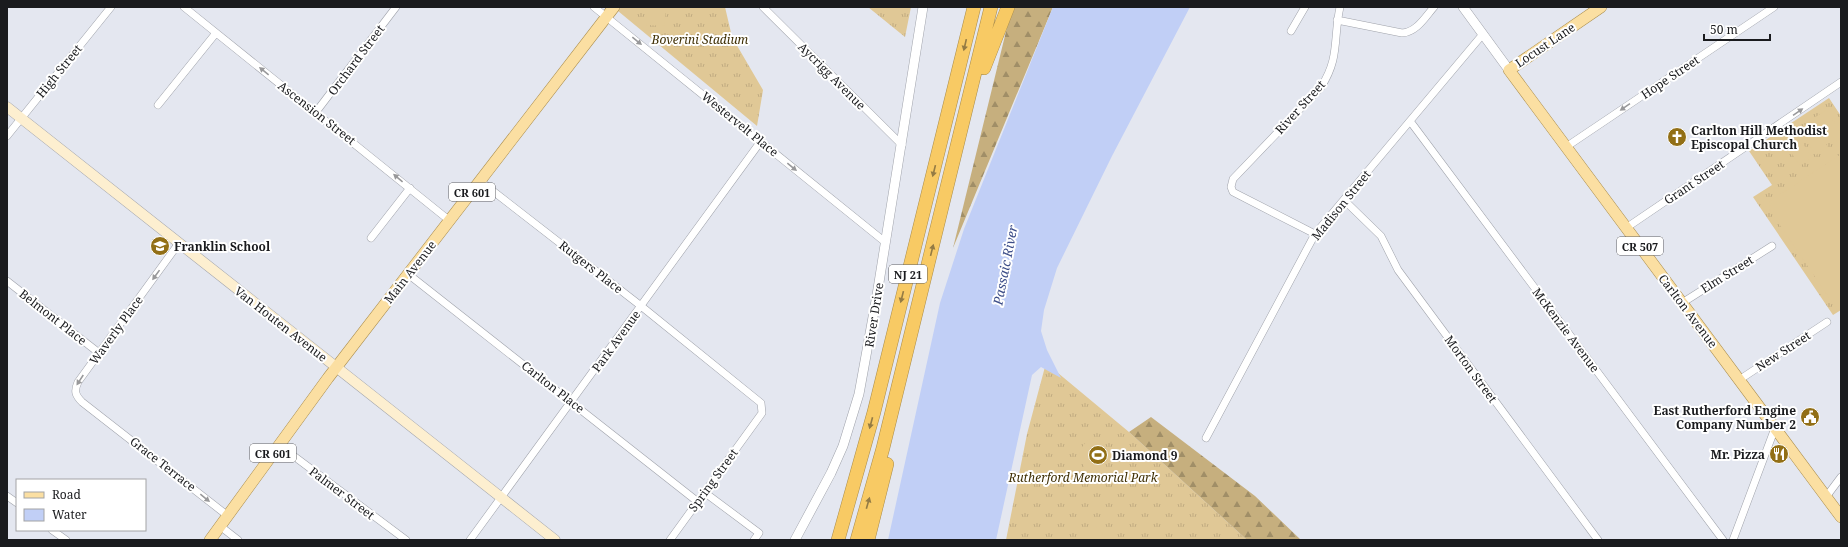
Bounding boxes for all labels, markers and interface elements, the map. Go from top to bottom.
scale bar [1704,16,1770,42]
street label: Locust Lane [1512,19,1578,71]
street label: Orchard Street [324,21,388,99]
text: 50 m [1710,21,1738,38]
park label: Boverini Stadium [651,31,749,48]
one-way arrow [631,37,642,45]
street label: Aycrigg Avenue [795,39,869,113]
one-way arrow [961,39,967,51]
street label: High Street [32,41,86,101]
street label: Hope Street [1638,51,1702,103]
one-way arrow [258,66,269,75]
street label: River Street [1271,76,1329,138]
street label: Ascension Street [275,77,359,149]
street label: Westervelt Place [698,88,782,160]
one-way arrow [1620,103,1631,111]
one-way arrow [1792,108,1803,116]
place label: Carlton Hill Methodist Episcopal Church [1691,122,1827,153]
church icon: Carlton Hill Methodist Episcopal Church [1666,126,1688,148]
street label: Grant Street [1661,156,1727,208]
one-way arrow [787,162,798,171]
one-way arrow [930,165,936,177]
street label: Madison Street [1307,166,1375,244]
one-way arrow [393,174,403,182]
road number: CR 601 [449,183,495,201]
water label: Passaic River [988,223,1022,307]
school or university icon: Franklin School [149,235,171,257]
street label: Main Avenue [380,237,440,307]
street label: Rutgers Place [555,237,627,297]
road number: CR 507 [1617,237,1663,255]
place label: Franklin School [174,238,271,255]
one-way arrow [929,243,935,255]
street label: Elm Street [1697,251,1757,297]
road number: NJ 21 [889,265,927,283]
one-way arrow [153,270,161,280]
street label: Carlton Avenue [1655,271,1721,351]
street label: River Drive [860,281,888,349]
street label: Van Houten Avenue [231,282,331,366]
street label: McKenzie Avenue [1529,284,1603,376]
street label: Belmont Place [16,285,90,349]
one-way arrow [899,291,905,304]
street label: Waverly Place [85,292,147,368]
street label: Park Avenue [588,307,644,375]
street label: New Street [1752,327,1814,375]
street label: Morton Street [1441,332,1501,406]
street label: Carlton Place [518,357,588,417]
one-way arrow [76,375,84,385]
place label: East Rutherford Engine Company Number 2 [1654,402,1796,433]
public building icon: East Rutherford Engine Company Number 2 [1799,406,1821,428]
one-way arrow [868,418,874,430]
street label: Grace Terrace [126,433,200,495]
restaurant icon: Mr. Pizza [1768,443,1790,465]
road number: CR 601 [250,444,296,462]
sports icon: Diamond 9 [1087,444,1109,466]
street label: Spring Street [684,445,742,515]
place label: Mr. Pizza [1711,446,1765,463]
place label: Diamond 9 [1112,447,1178,464]
street label: Palmer Street [306,463,378,523]
park label: Rutherford Memorial Park [1007,469,1159,486]
legend [16,479,146,531]
text: Road [52,486,82,503]
one-way arrow [200,493,211,502]
one-way arrow [865,496,871,508]
text: Water [52,506,87,523]

